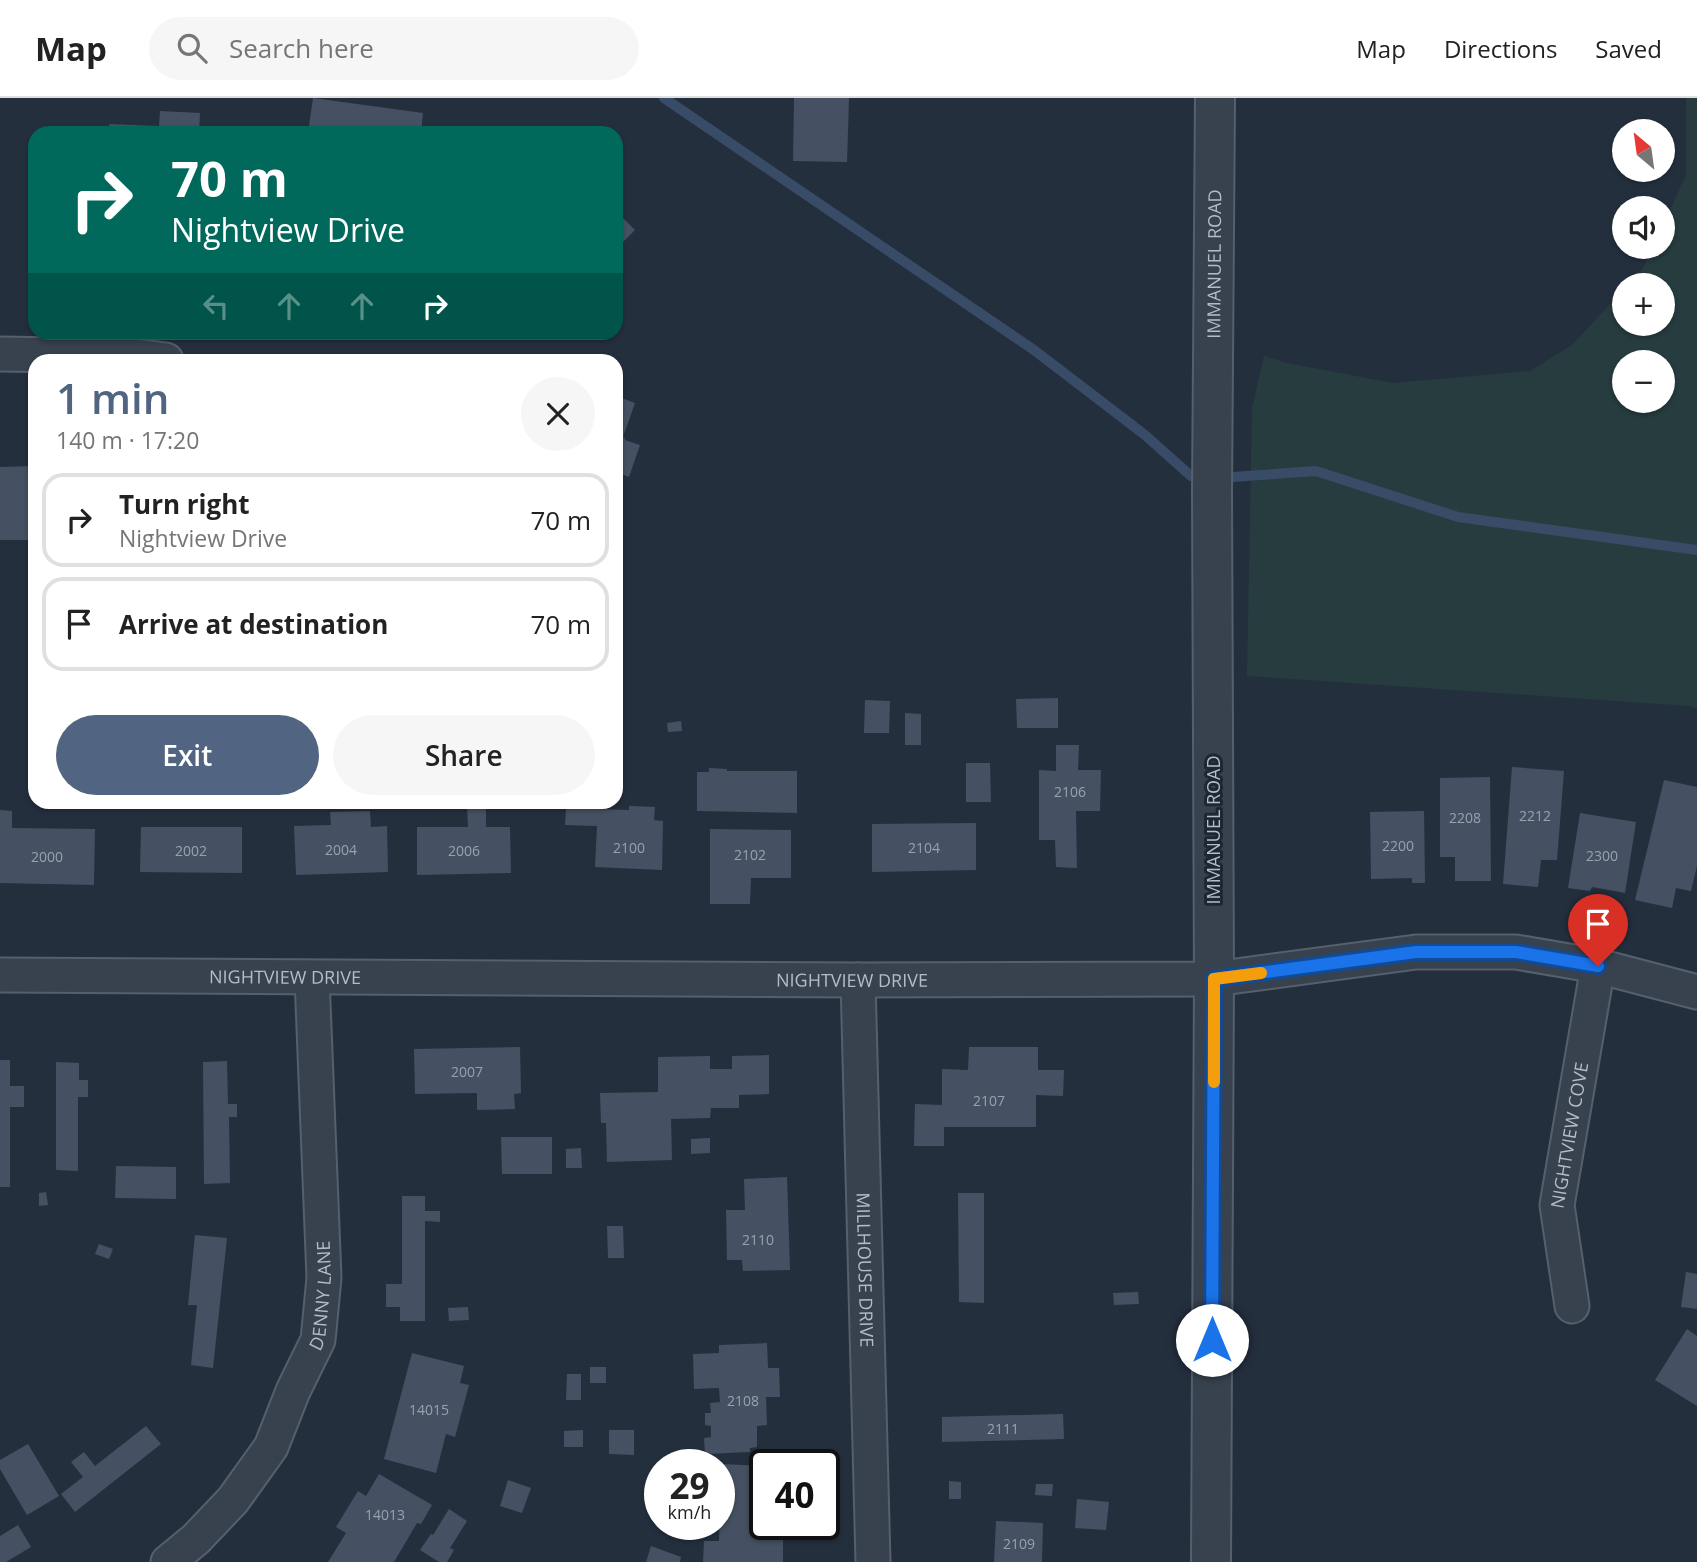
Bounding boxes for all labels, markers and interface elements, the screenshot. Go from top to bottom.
search box [149,17,639,80]
text: Map [35,26,107,71]
icon: search [173,29,211,67]
text: Search here [229,30,374,66]
text: Map [1356,32,1406,65]
text: Directions [1444,32,1557,65]
text: Saved [1595,32,1662,65]
north arrow [1612,119,1675,182]
map controls [1612,119,1675,413]
text: 70 m [171,145,288,211]
icon: right [56,154,147,245]
street label: IMMANUEL ROAD [1201,189,1226,339]
button: sound [1612,196,1675,259]
text: Nightview Drive [171,208,405,251]
button: + [1612,273,1675,336]
icon: left [197,287,235,325]
icon: ahead [270,287,308,325]
icon: ahead [343,287,381,325]
icon: right [416,287,454,325]
button: − [1612,350,1675,413]
text: 1 min [56,369,169,426]
button: close [521,377,595,451]
text: 140 m · 17:20 [56,424,199,456]
text: Turn right [119,486,250,522]
icon: right [60,501,98,539]
text: 70 m [530,502,591,538]
text: Nightview Drive [119,522,287,554]
icon: arrive [60,605,98,643]
text: Arrive at destination [119,606,388,642]
text: 70 m [530,606,591,642]
button: Exit [56,715,319,795]
button: Share [333,715,595,795]
street label: IMMANUEL ROAD [1201,755,1225,905]
house number: 2106 [1054,782,1086,801]
house number: 2212 [1519,806,1551,825]
house number: 2208 [1449,808,1481,827]
house number: 2200 [1382,836,1414,855]
house number: 2100 [613,838,645,857]
house number: 2104 [908,838,940,857]
house number: 2004 [325,840,357,859]
house number: 2002 [175,841,207,860]
house number: 2006 [448,841,480,860]
house number: 2102 [734,845,766,864]
house number: 2300 [1586,846,1618,865]
house number: 2000 [31,847,63,866]
pin [1568,894,1628,966]
icon: arrive [1579,905,1617,943]
street label: NIGHTVIEW DRIVE [209,964,361,989]
street label: NIGHTVIEW DRIVE [776,968,928,992]
street label: NIGHTVIEW COVE [1545,1060,1593,1210]
house number: 2007 [451,1062,483,1081]
house number: 2107 [973,1091,1005,1110]
street label: MILLHOUSE DRIVE [851,1192,879,1348]
house number: 2110 [742,1230,774,1249]
street label: DENNY LANE [303,1240,336,1354]
position arrow [1175,1303,1249,1377]
house number: 2108 [727,1391,759,1410]
house number: 14015 [409,1400,449,1419]
house number: 2111 [987,1419,1019,1438]
speed limit sign: 40 [749,1449,840,1540]
text: 29 [669,1462,710,1509]
text: km/h [668,1500,711,1524]
house number: 14013 [365,1505,405,1524]
house number: 2109 [1003,1534,1035,1553]

